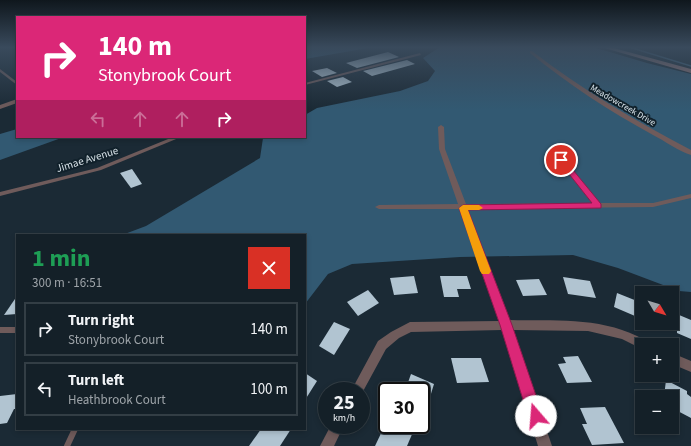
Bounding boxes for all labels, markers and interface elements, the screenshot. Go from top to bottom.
text: 140 m [98,26,172,66]
icon: right [32,32,84,84]
text: Stonybrook Court [98,63,231,88]
street label: Meadowcreek Drive [588,81,658,130]
icon: left [87,108,109,130]
icon: ahead [129,108,151,130]
icon: ahead [171,108,193,130]
icon: right [213,108,235,130]
street label: Jimae Avenue [54,143,121,176]
pin [544,143,578,177]
icon: arrive [550,149,572,171]
text: 1 min [32,241,90,276]
button: close [248,247,290,289]
text: 300 m · 16:51 [32,274,102,292]
north arrow [635,286,679,330]
map controls [635,286,679,434]
text: Turn right [68,310,134,331]
icon: right [34,318,56,340]
text: 140 m [250,319,288,340]
text: Stonybrook Court [68,331,164,349]
button: + [635,338,679,382]
text: Turn left [68,370,124,391]
icon: left [34,378,56,400]
text: 100 m [250,379,288,400]
speed limit sign: 30 [378,382,430,434]
text: 25 [333,389,355,417]
button: − [635,390,679,434]
text: Heathbrook Court [68,391,166,409]
position arrow [515,395,557,437]
text: km/h [333,411,355,425]

